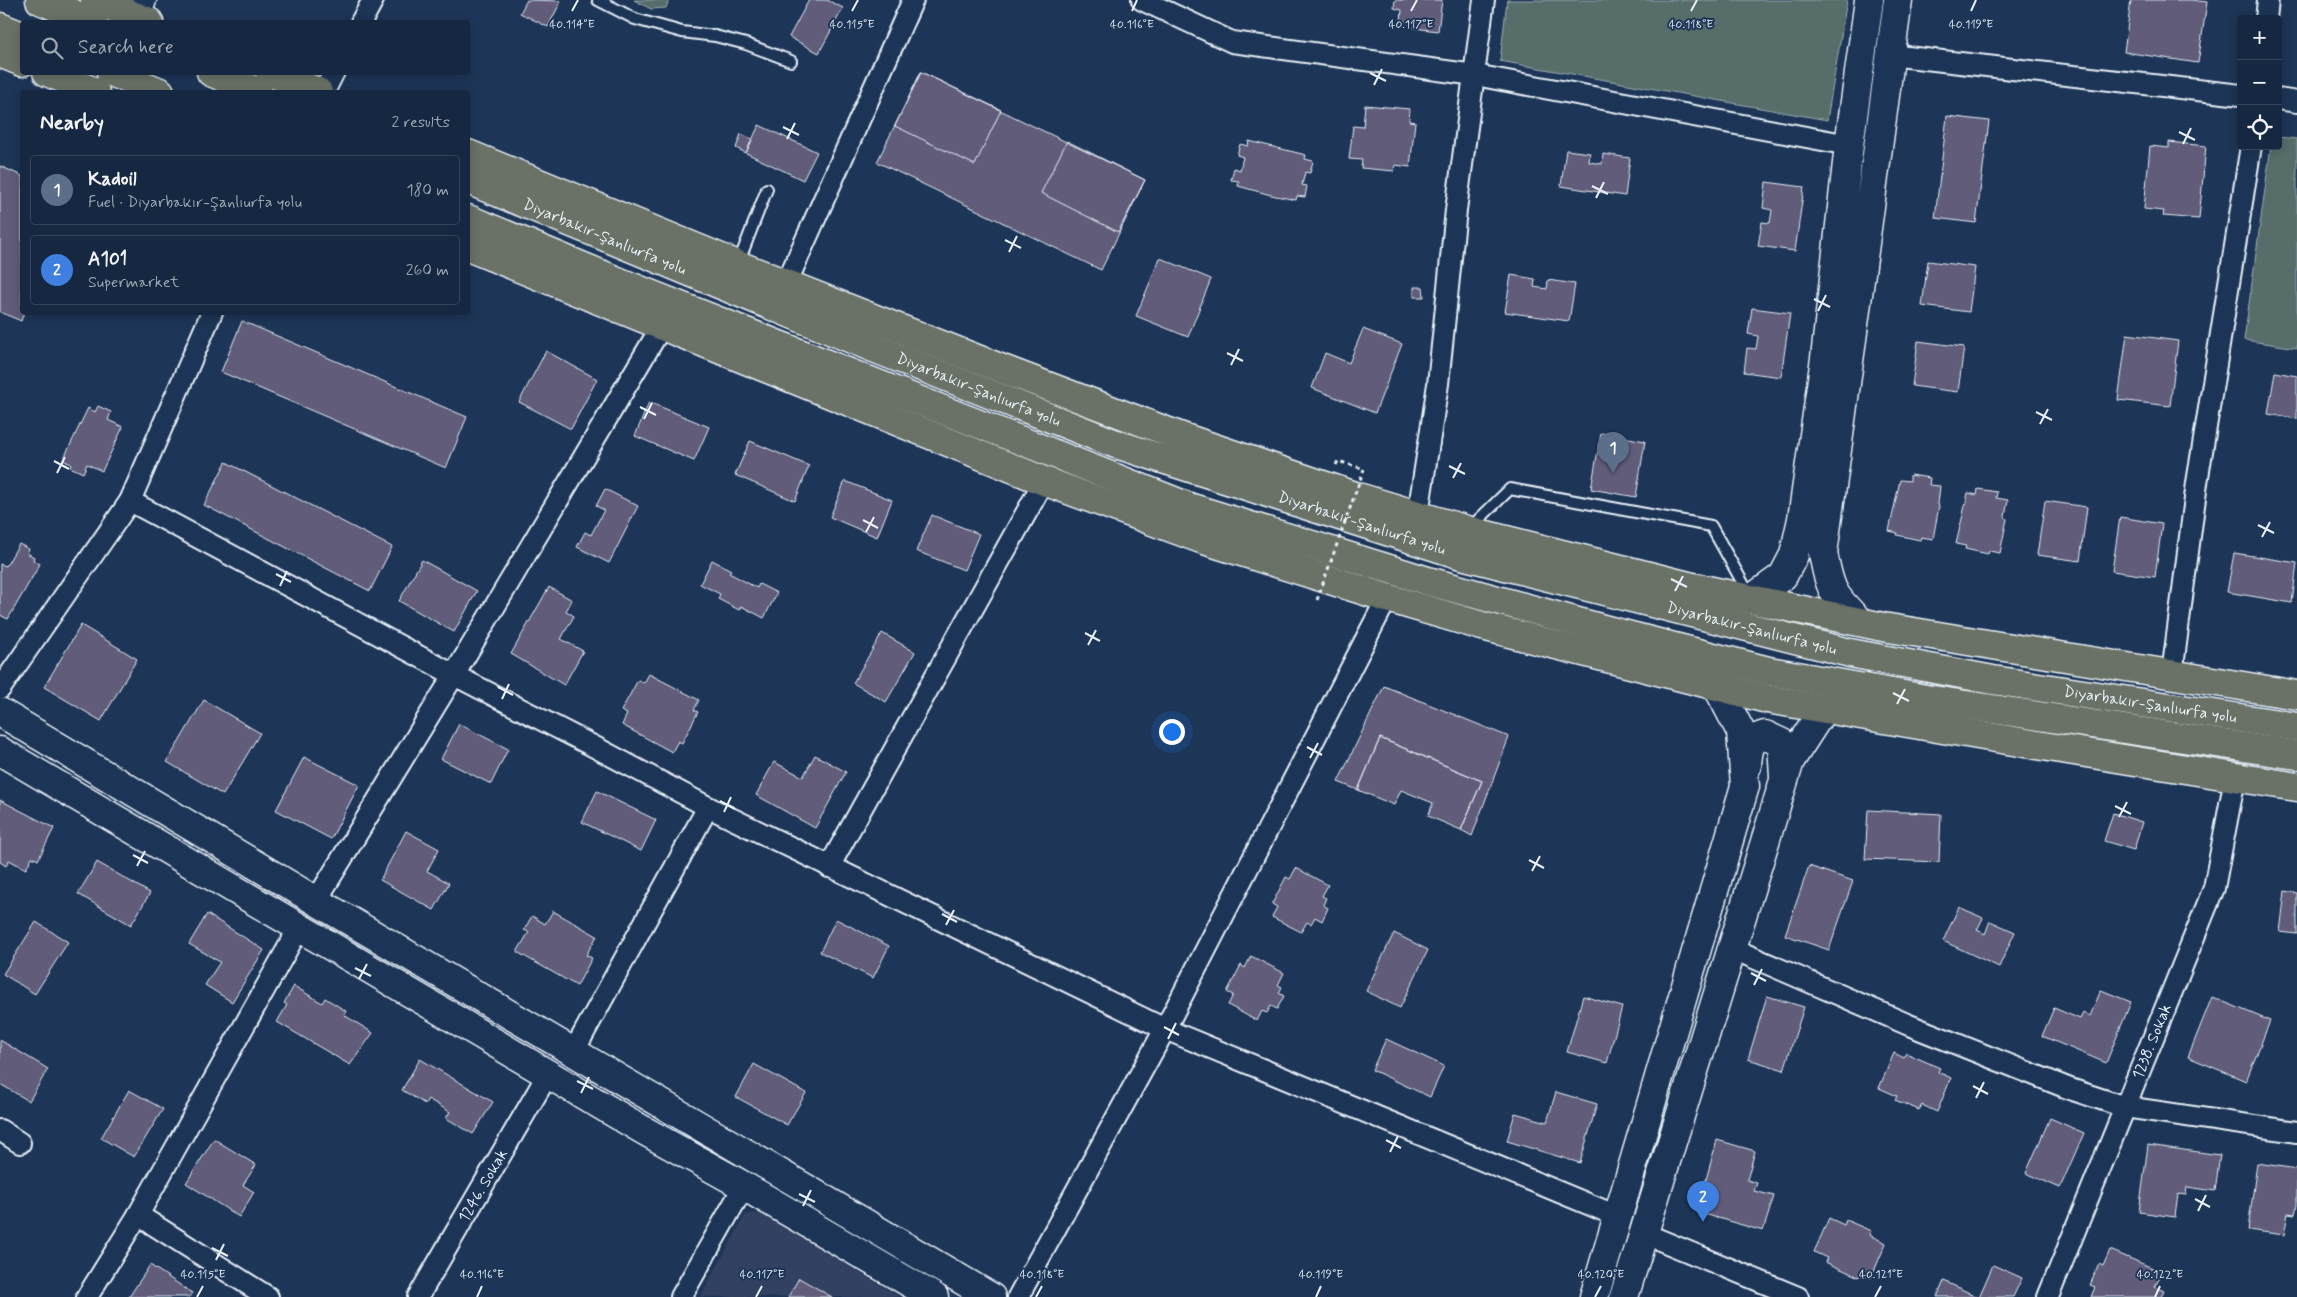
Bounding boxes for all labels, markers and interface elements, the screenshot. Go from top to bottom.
map controls [2237,15,2282,150]
button: + [2237,15,2282,60]
text: 40.114°E [549,17,595,33]
text: 40.115°E [830,17,874,33]
text: 40.116°E [1110,17,1154,33]
text: 40.117°E [1389,17,1433,33]
text: 40.118°E [1669,17,1713,33]
text: 40.119°E [1949,17,1993,33]
search box [20,20,470,75]
icon: search [38,34,66,62]
text: Search here [78,35,174,60]
button: − [2237,60,2282,105]
button: locate [2237,105,2282,150]
text: Nearby [40,109,104,137]
text: 2 results [392,112,450,133]
text: Kadoil [88,167,137,192]
text: 1 [53,180,61,201]
text: 180 m [406,180,449,201]
text: Fuel · Diyarbakır-Şanlıurfa yolu [88,192,302,213]
street label: Diyarbakır-Şanlıurfa yolu [520,193,690,280]
text: A101 [88,247,127,272]
text: 2 [53,260,61,281]
text: 260 m [406,260,449,281]
text: Supermarket [88,272,179,293]
street label: Diyarbakır-Şanlıurfa yolu [893,348,1064,432]
pin: 1 [1597,432,1629,473]
street label: Diyarbakır-Şanlıurfa yolu [1275,486,1448,560]
street label: Diyarbakır-Şanlıurfa yolu [1664,597,1839,660]
street label: Diyarbakır-Şanlıurfa yolu [2062,681,2238,728]
your location [1159,719,1185,745]
street label: 1238. Sokak [2127,1000,2176,1082]
street label: 1246. Sokak [453,1145,513,1226]
pin: 2 [1687,1181,1719,1222]
text: 40.115°E [181,1267,225,1283]
text: 40.116°E [460,1267,504,1283]
text: 40.117°E [740,1267,784,1283]
text: 40.118°E [1020,1267,1064,1283]
text: 40.119°E [1299,1267,1343,1283]
text: 40.120°E [1578,1267,1624,1283]
text: 40.121°E [1859,1267,1903,1283]
text: 40.122°E [2137,1267,2183,1283]

